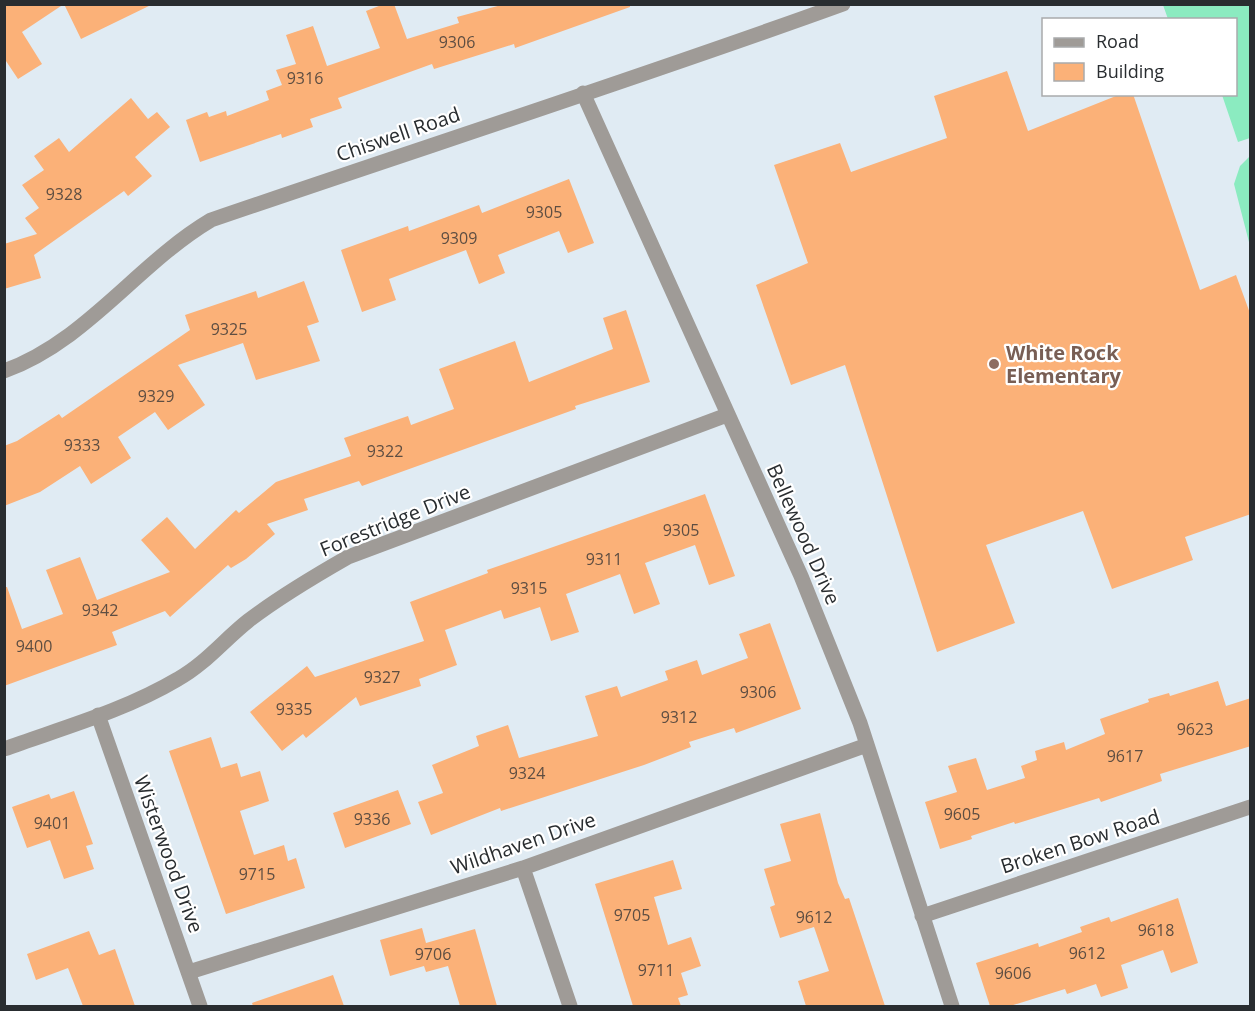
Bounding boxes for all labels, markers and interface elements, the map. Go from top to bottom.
legend [1042,18,1237,96]
text: Road [1096,29,1139,53]
house number: 9306 [439,31,475,53]
text: Building [1096,59,1164,83]
house number: 9316 [287,67,323,89]
street label: Chiswell Road [333,100,463,168]
house number: 9328 [46,183,82,205]
house number: 9305 [526,201,562,223]
house number: 9309 [441,227,477,249]
house number: 9325 [211,318,247,340]
place label: White Rock Elementary [1006,339,1122,389]
marker: White Rock Elementary [987,357,1001,371]
house number: 9329 [138,385,174,407]
house number: 9333 [64,434,100,456]
house number: 9322 [367,440,403,462]
street label: Bellewood Drive [761,459,847,609]
street label: Forestridge Drive [316,477,474,563]
house number: 9305 [663,519,699,541]
house number: 9311 [586,548,622,570]
house number: 9315 [511,577,547,599]
house number: 9342 [82,599,118,621]
house number: 9400 [16,635,52,657]
house number: 9327 [364,666,400,688]
house number: 9306 [740,681,776,703]
house number: 9335 [276,698,312,720]
house number: 9312 [661,706,697,728]
house number: 9623 [1177,718,1213,740]
house number: 9617 [1107,745,1143,767]
house number: 9324 [509,762,545,784]
street label: Wisterwood Drive [128,772,210,936]
house number: 9605 [944,803,980,825]
street label: Broken Bow Road [997,803,1163,879]
street label: Wildhaven Drive [447,806,599,880]
house number: 9336 [354,808,390,830]
house number: 9401 [34,812,70,834]
house number: 9715 [239,863,275,885]
house number: 9705 [614,904,650,926]
house number: 9612 [796,906,832,928]
house number: 9618 [1138,919,1174,941]
house number: 9612 [1069,942,1105,964]
house number: 9706 [415,943,451,965]
house number: 9711 [638,959,674,981]
house number: 9606 [995,962,1031,984]

